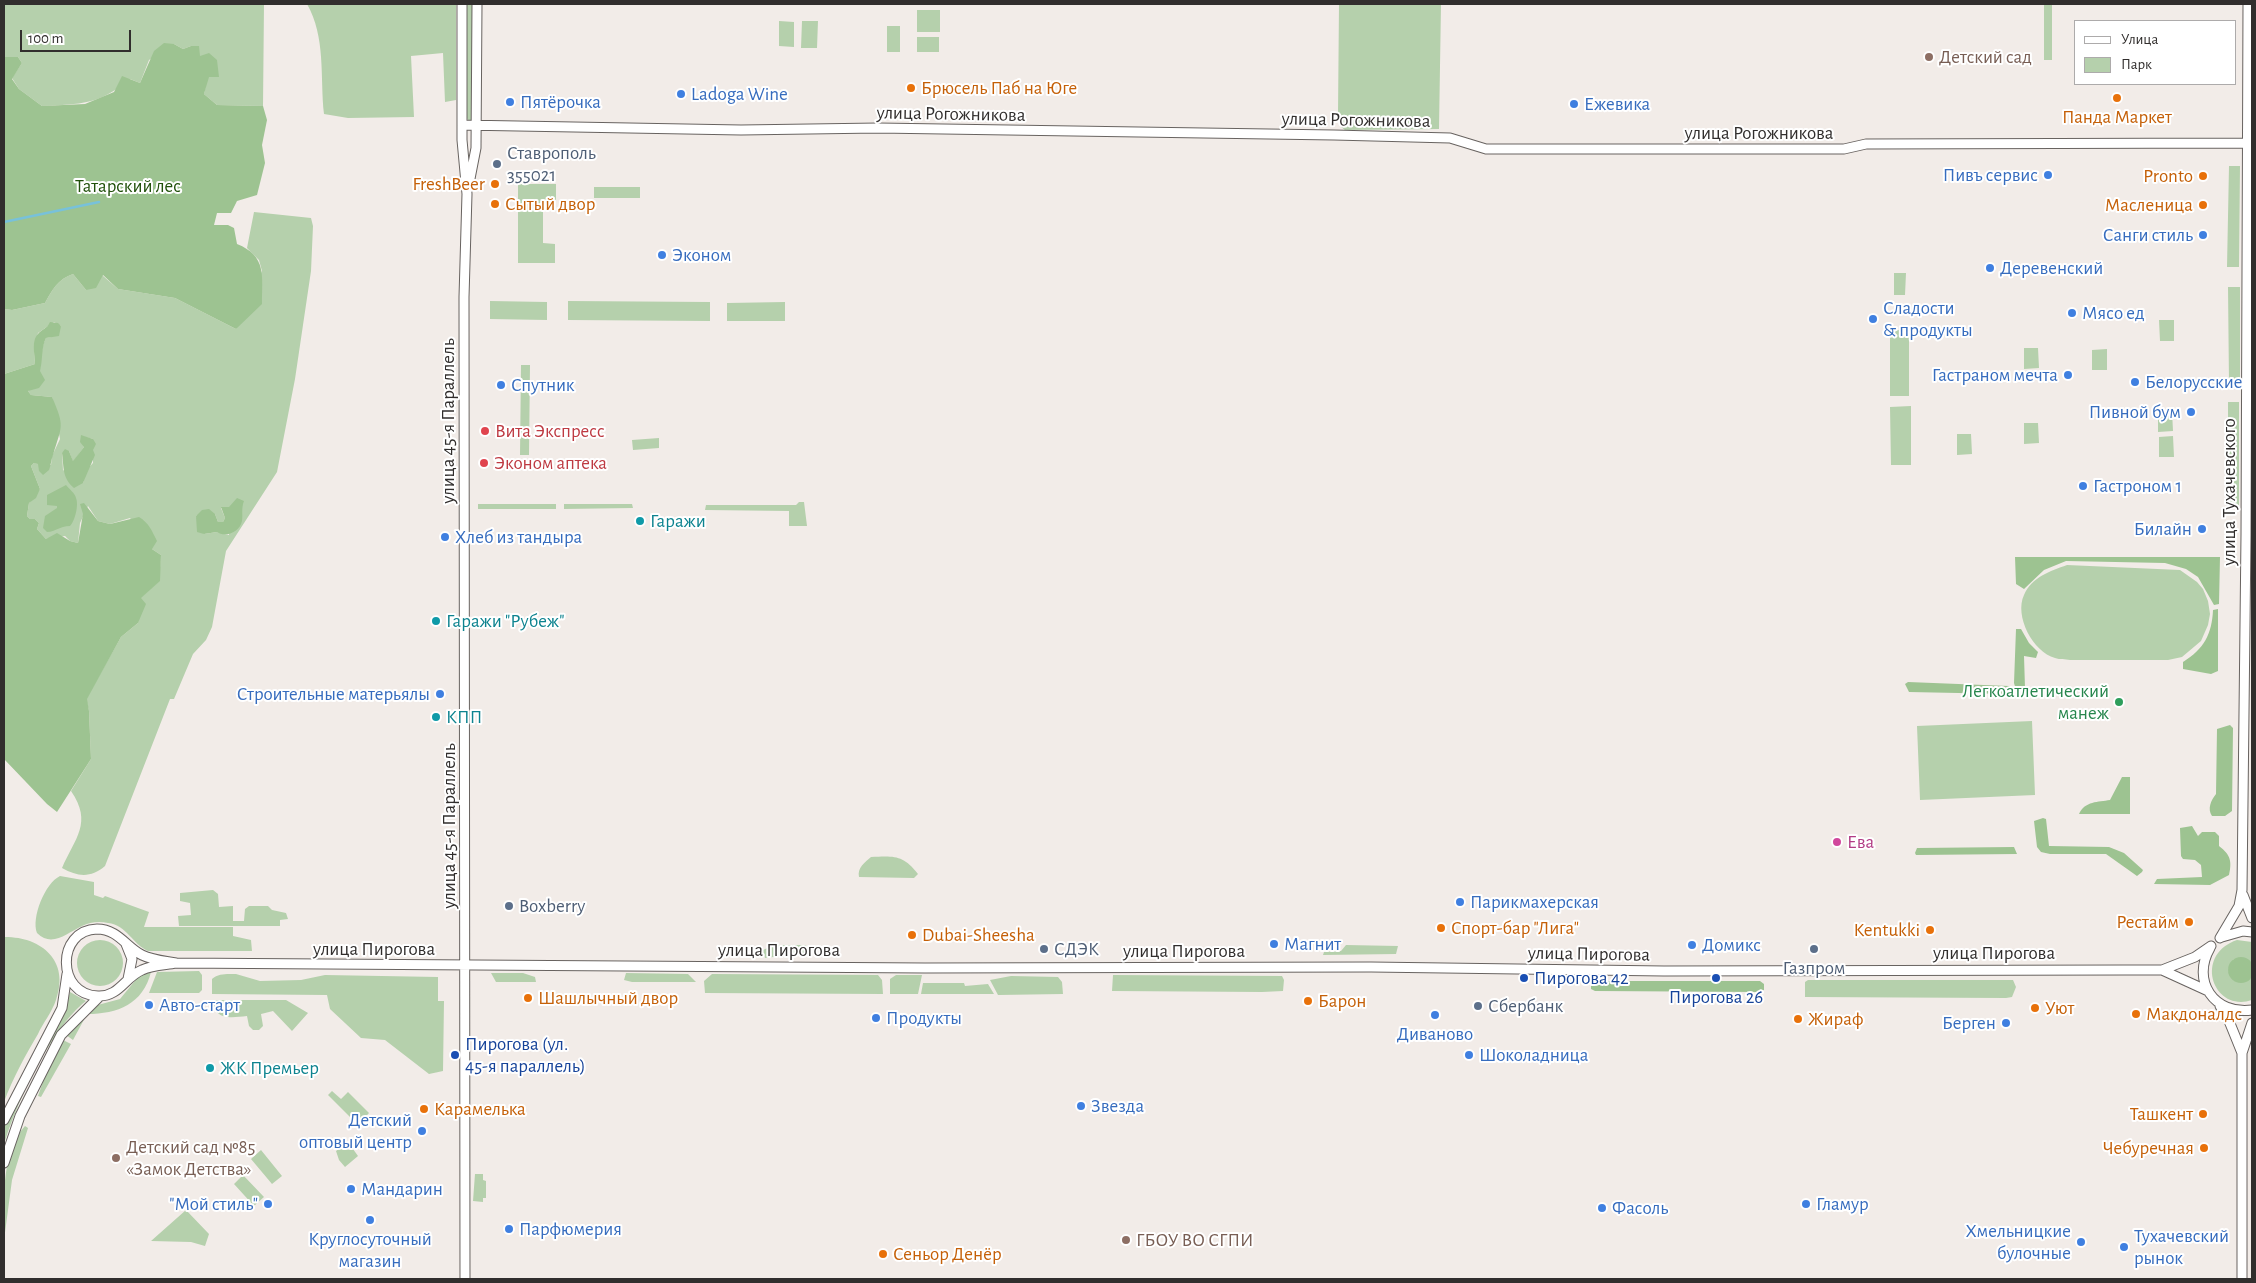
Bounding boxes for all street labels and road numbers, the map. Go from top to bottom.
street label: улица Рогожникова [876,101,1026,127]
street label: улица Рогожникова [1281,107,1431,133]
street label: улица Рогожникова [1685,122,1833,144]
street label: улица 45-я Параллель [437,338,459,504]
street label: улица Тухачевского [2218,418,2240,566]
street label: улица 45-я Параллель [438,743,460,909]
street label: улица Пирогова [313,938,435,960]
street label: улица Пирогова [718,939,840,961]
street label: улица Пирогова [1123,940,1245,962]
street label: улица Пирогова [1528,942,1650,966]
street label: улица Пирогова [1933,942,2055,964]

